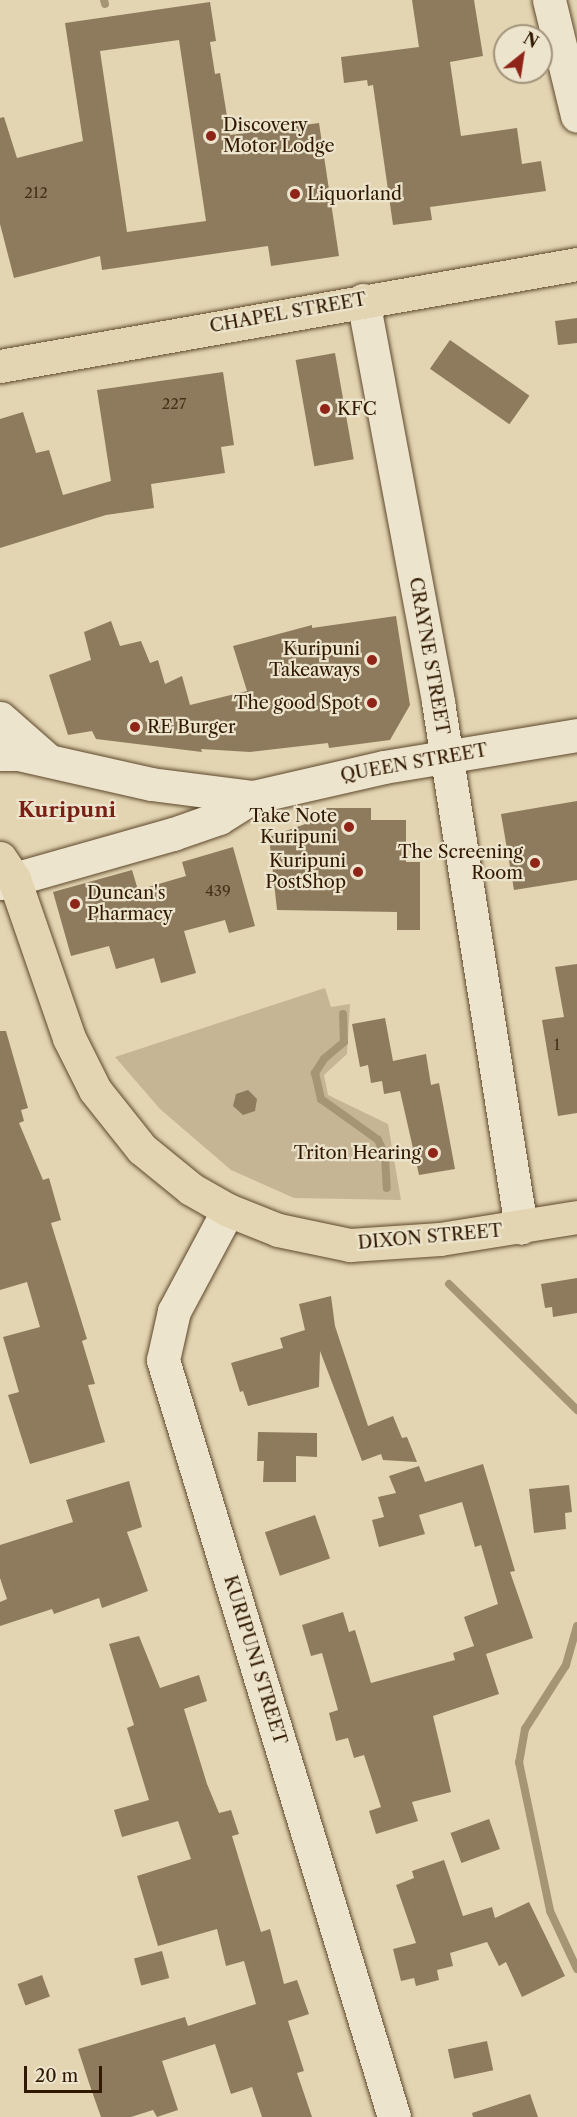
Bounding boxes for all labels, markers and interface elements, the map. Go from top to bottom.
north arrow [493,24,553,84]
text: N [520,28,542,52]
place label: Discovery Motor Lodge [223,115,335,158]
marker: Discovery Motor Lodge [204,129,218,143]
place label: Liquorland [307,183,402,205]
house number: 212 [24,184,48,202]
marker: Liquorland [288,187,302,201]
street label: CHAPEL STREET [208,289,368,337]
house number: 227 [162,395,186,413]
place label: KFC [337,398,377,420]
marker: KFC [318,402,332,416]
street label: CRAYNE STREET [405,576,453,736]
place label: Kuripuni Takeaways [269,639,360,682]
marker: Kuripuni Takeaways [365,653,379,667]
place label: The good Spot [234,692,360,714]
marker: The good Spot [365,696,379,710]
place label: RE Burger [147,716,236,738]
marker: RE Burger [128,720,142,734]
street label: QUEEN STREET [339,739,489,787]
district label: Kuripuni [18,797,116,823]
place label: Take Note Kuripuni [249,806,337,848]
marker: Take Note Kuripuni [342,820,356,834]
place label: The Screening Room [398,842,523,884]
place label: Kuripuni PostShop [265,851,346,894]
marker: The Screening Room [528,856,542,870]
marker: Kuripuni PostShop [351,865,365,879]
house number: 439 [205,882,231,900]
place label: Duncan's Pharmacy [87,883,173,926]
marker: Duncan's Pharmacy [68,897,82,911]
house number: 1 [554,1036,560,1054]
place label: Triton Hearing [294,1142,421,1164]
marker: Triton Hearing [426,1146,440,1160]
street label: DIXON STREET [357,1220,503,1254]
street label: KURIPUNI STREET [219,1573,291,1747]
scale bar [27,2054,105,2092]
text: 20 m [35,2065,78,2087]

